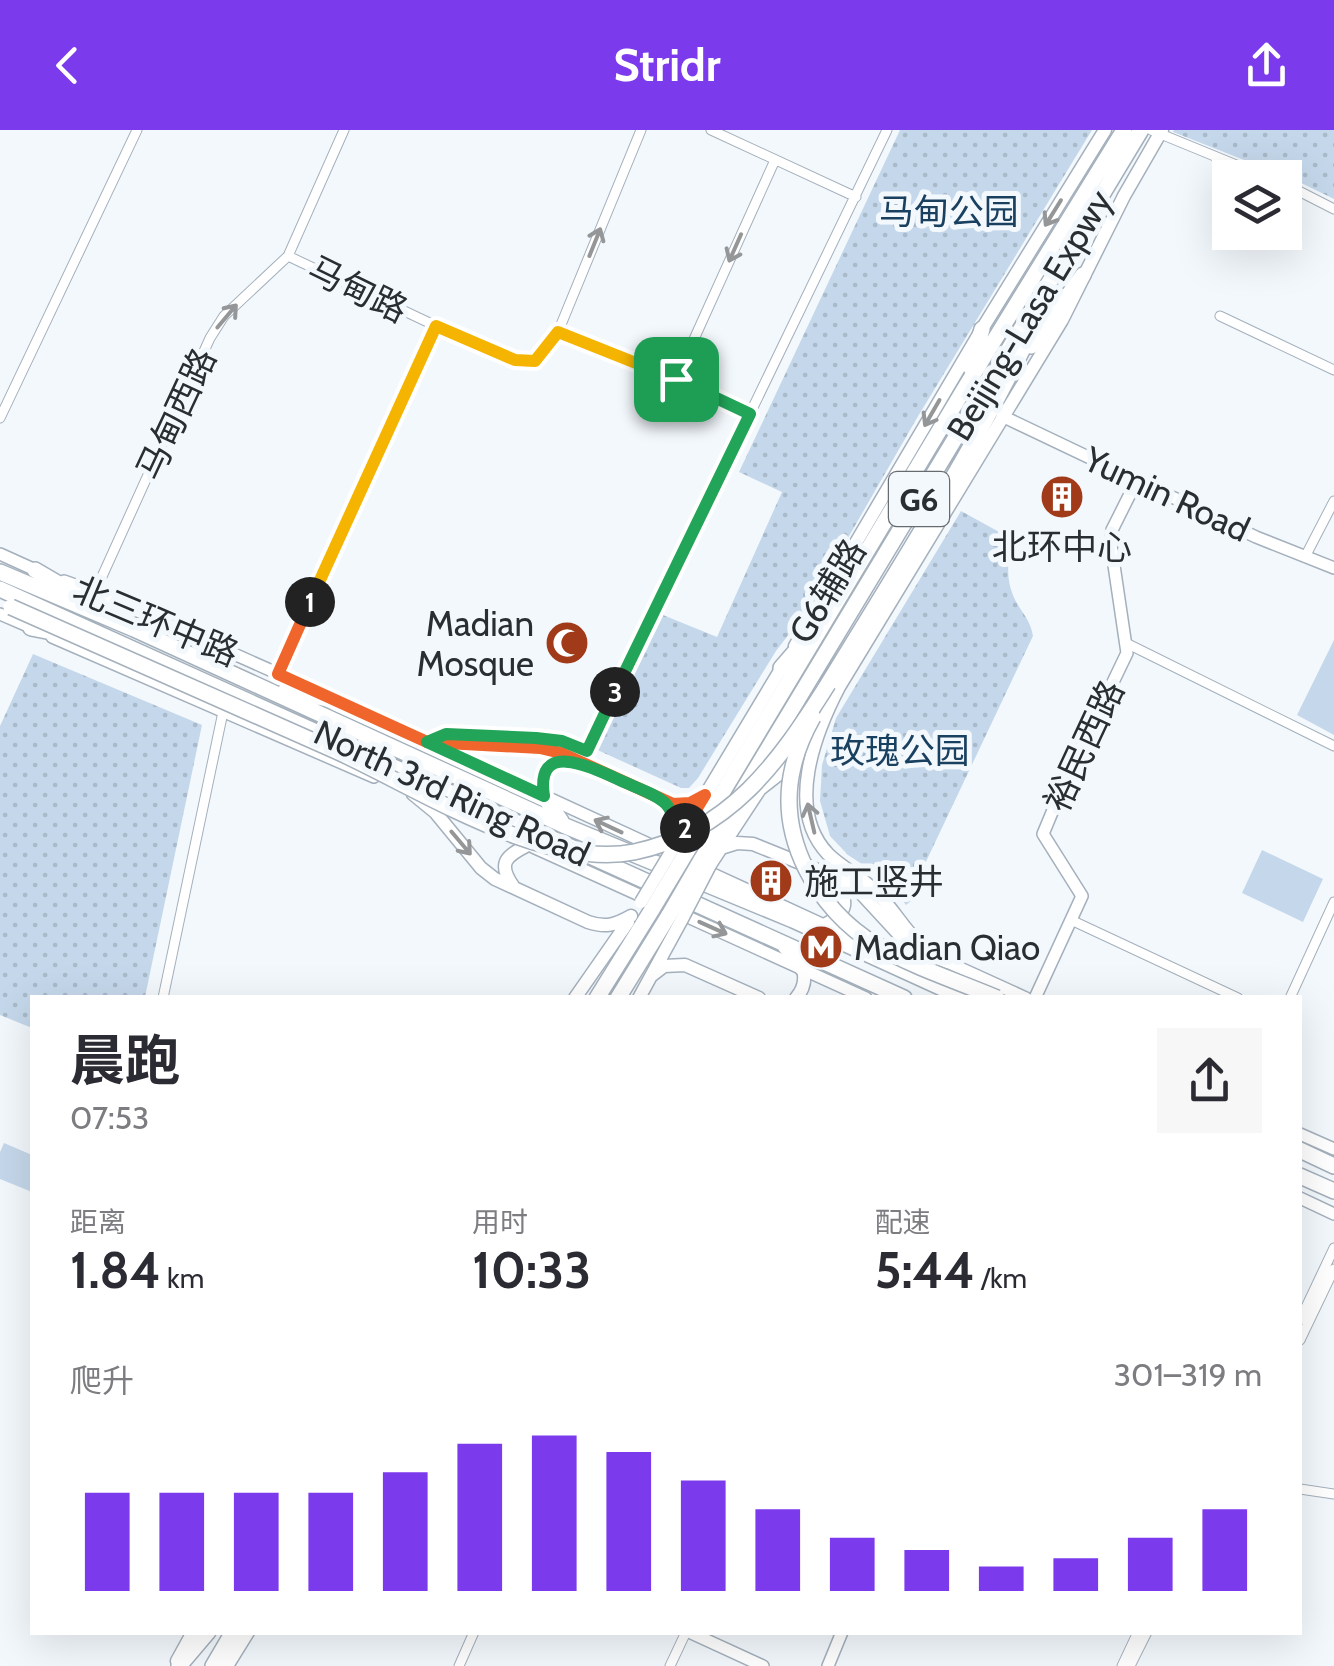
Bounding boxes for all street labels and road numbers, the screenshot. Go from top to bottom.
street label: Beijing-Lasa Expwy [937,182,1121,448]
street label: 马甸路 [301,247,415,331]
street label: 马甸西路 [127,341,225,487]
street label: Yumin Road [1077,437,1256,551]
road number: G6 [889,472,949,526]
street label: G6辅路 [779,531,875,651]
street label: 北三环中路 [67,567,245,675]
street label: 裕民西路 [1035,673,1133,819]
street label: North 3rd Ring Road [307,710,597,876]

